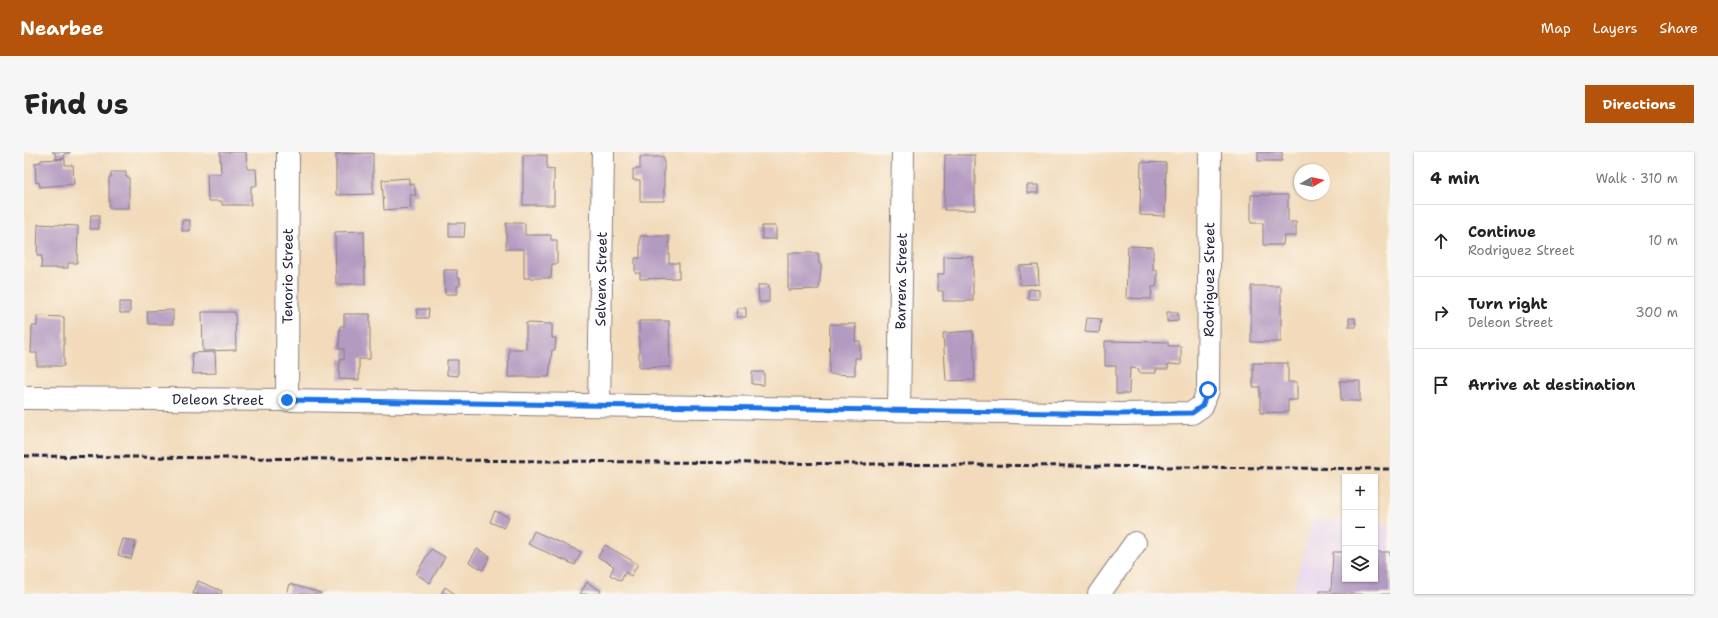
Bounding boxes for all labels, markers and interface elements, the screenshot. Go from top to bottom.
text: Nearbee [20,16,104,41]
text: Map [1541,19,1571,37]
text: Layers [1593,19,1637,37]
text: Share [1659,19,1698,37]
text: Find us [24,85,129,123]
button: Directions [1585,85,1694,123]
north arrow [1294,164,1330,200]
text: 4 min [1430,167,1480,189]
text: Walk · 310 m [1596,170,1678,187]
street label: Rodriguez Street [1199,222,1218,337]
text: Continue [1468,222,1536,242]
street label: Tenorio Street [278,228,297,324]
icon: ahead [1430,230,1452,252]
street label: Selvera Street [591,232,611,327]
text: 10 m [1648,232,1678,249]
street label: Barrera Street [891,233,911,330]
text: Rodriguez Street [1468,242,1575,259]
text: Turn right [1468,294,1548,314]
icon: right [1430,302,1452,324]
text: 300 m [1635,304,1678,321]
text: Deleon Street [1468,314,1553,331]
icon: arrive [1430,374,1452,396]
text: Arrive at destination [1468,375,1636,395]
route start [1199,381,1217,399]
street label: Deleon Street [172,390,264,409]
route end [278,391,296,409]
map controls [1342,474,1378,582]
button: + [1342,474,1378,510]
button: − [1342,510,1378,546]
button: layers [1342,546,1378,582]

